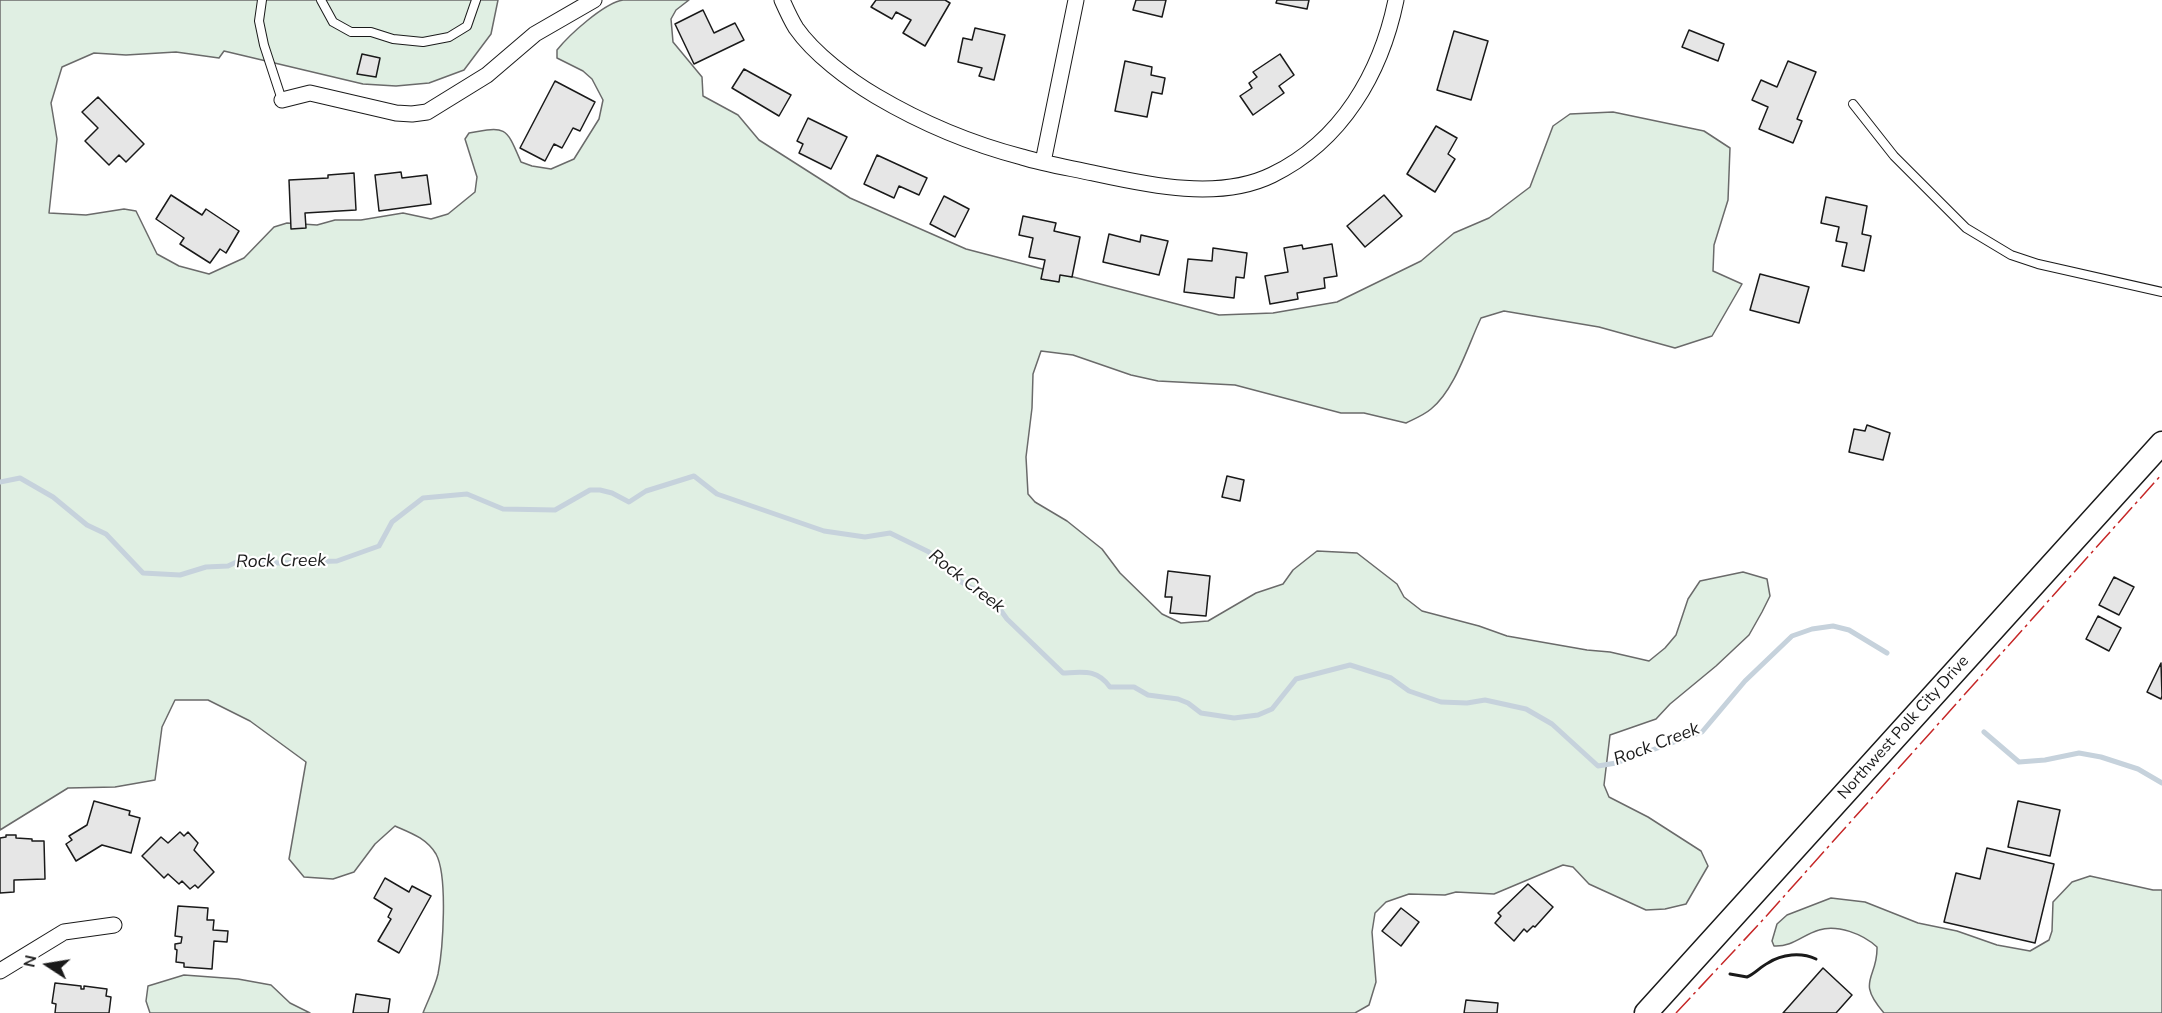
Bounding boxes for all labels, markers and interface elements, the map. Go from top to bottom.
water label: Rock Creek [924,546,1008,618]
water label: Rock Creek [236,550,326,574]
street label: Northwest Polk City Drive [1834,652,1974,804]
water label: Rock Creek [1611,719,1703,771]
north arrow [18,935,78,995]
text: N [18,953,42,969]

